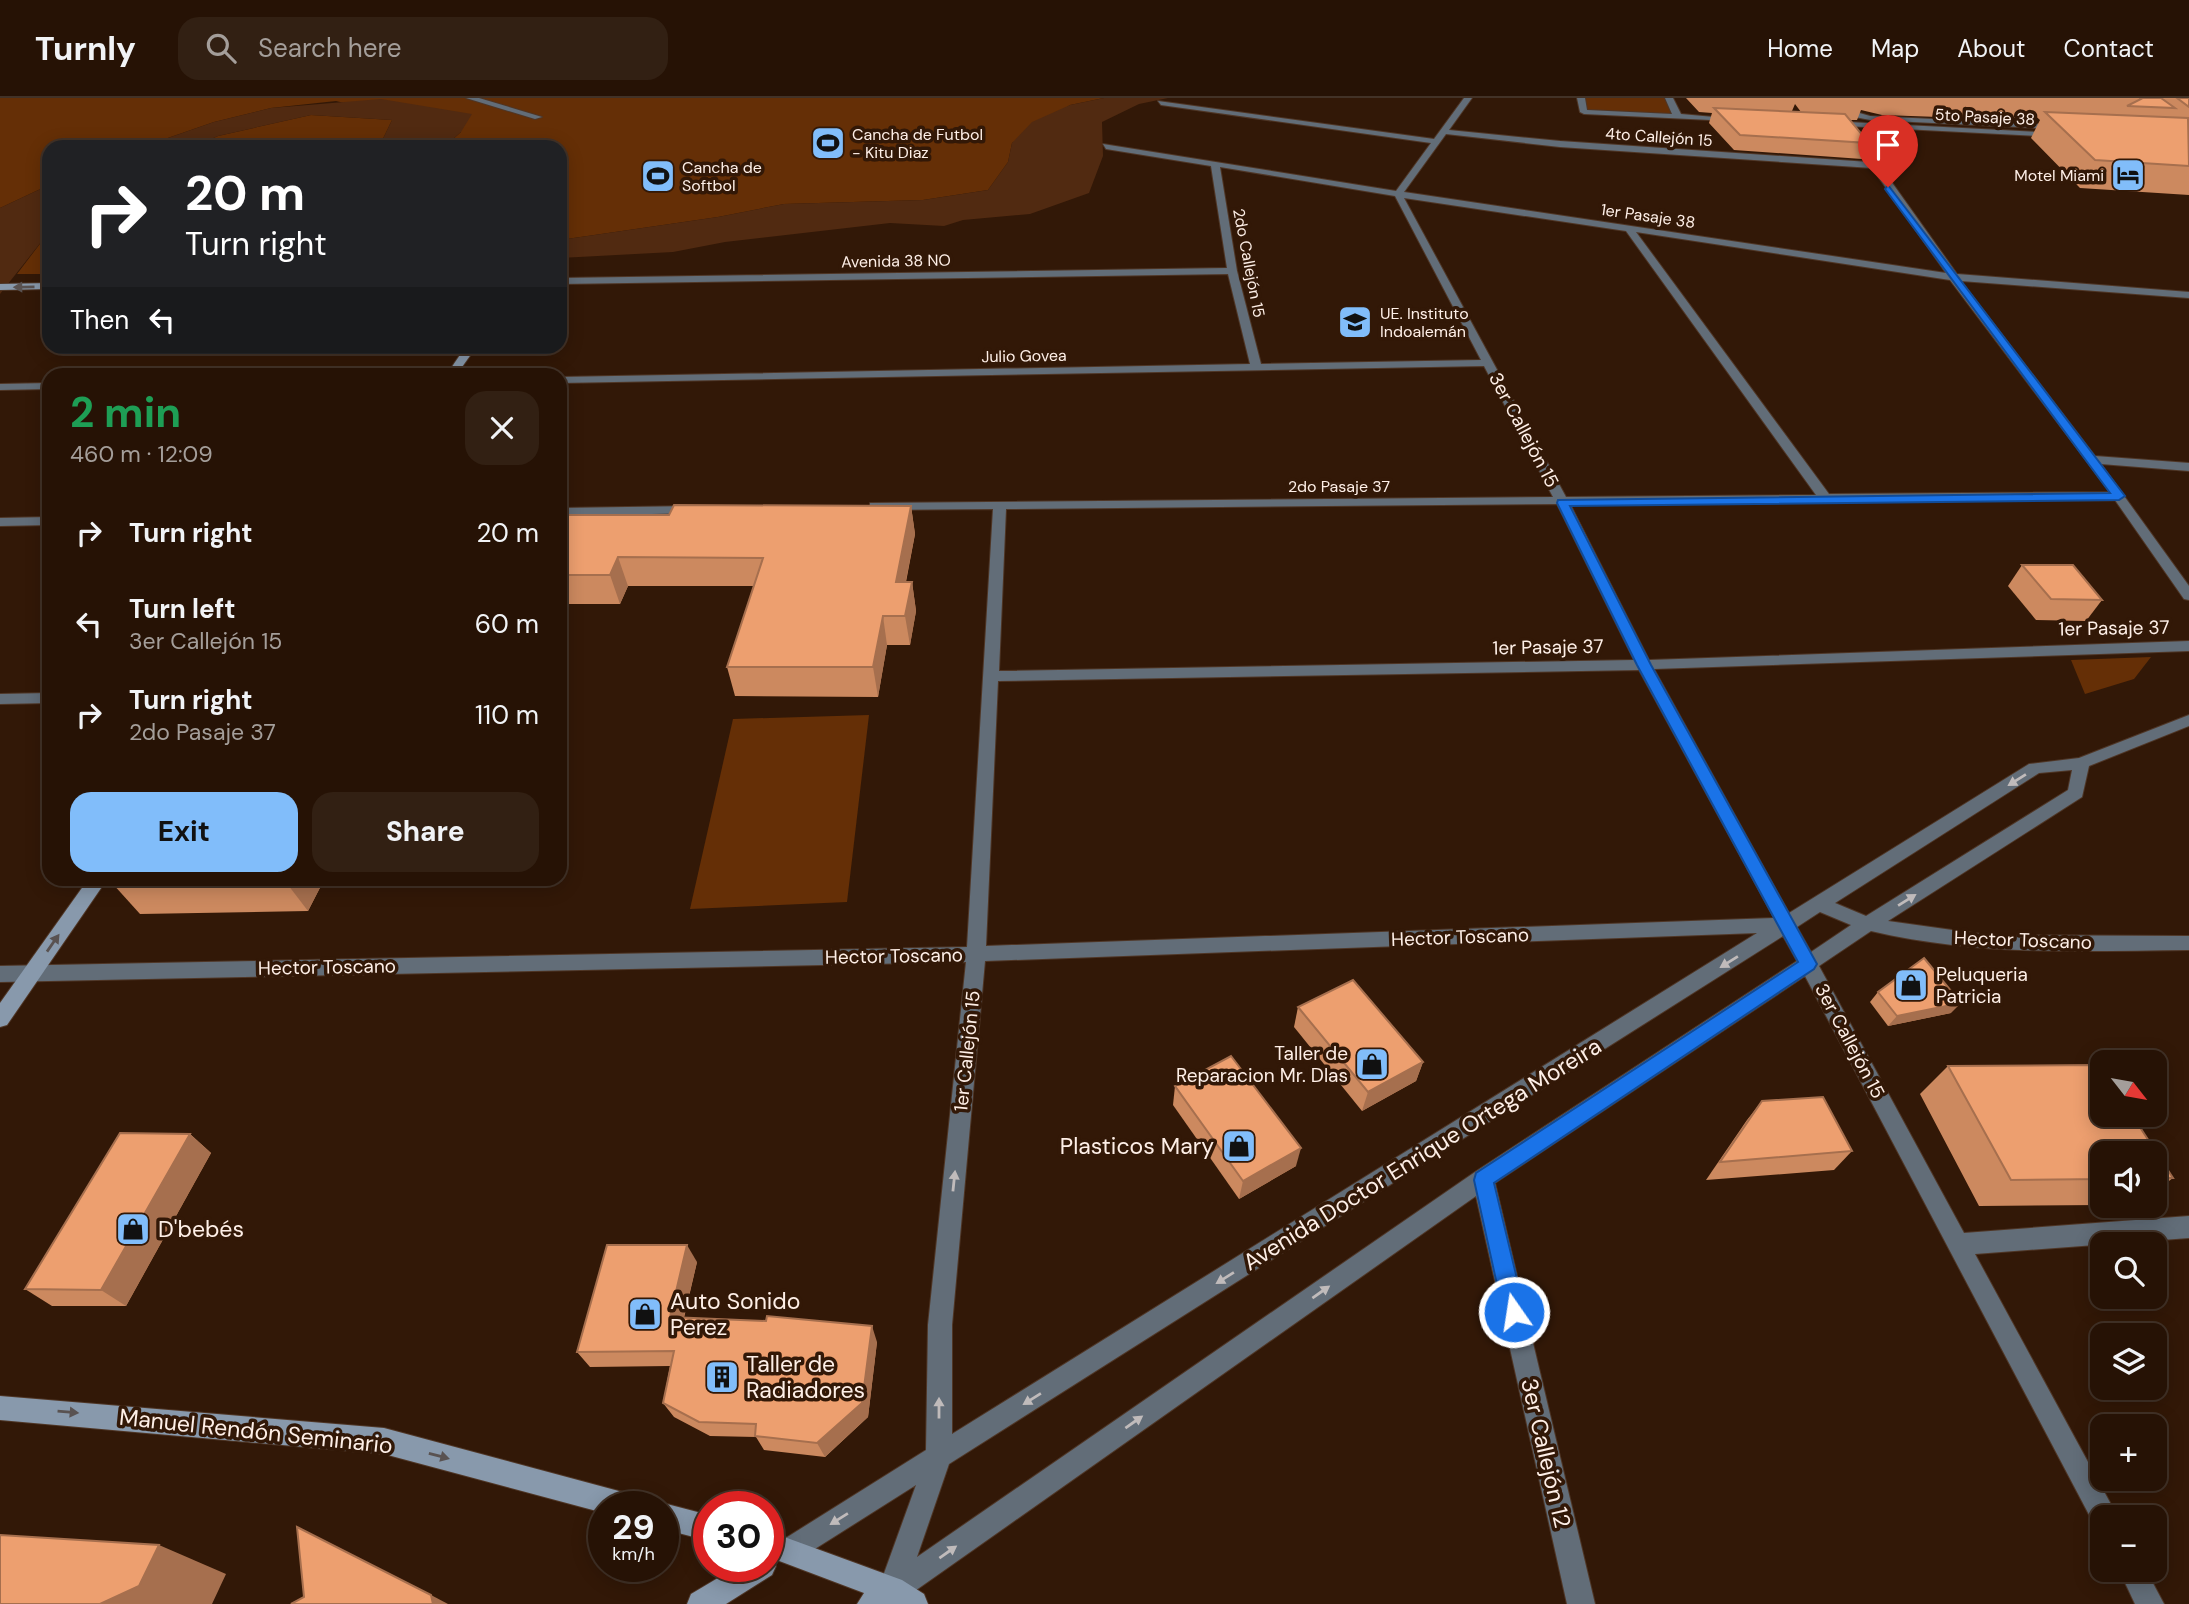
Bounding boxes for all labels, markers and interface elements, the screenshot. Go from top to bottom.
search box [178,17,668,80]
text: Turnly [35,27,136,70]
icon: search [202,29,240,67]
text: Search here [258,31,401,65]
text: Home [1767,33,1833,64]
text: Map [1871,33,1919,64]
text: About [1957,33,2026,64]
text: Contact [2064,33,2154,64]
street label: 5to Pasaje 38 [1934,104,2036,130]
pin [1858,115,1918,187]
street label: 4to Callejón 15 [1605,123,1713,151]
sports icon: Cancha de Futbol - Kitu Diaz [809,124,847,162]
place label: Cancha de Futbol - Kitu Diaz [852,124,983,163]
icon: arrive [1869,126,1907,164]
hotel icon: Motel Miami [2109,156,2147,194]
sports icon: Cancha de Softbol [639,157,677,195]
place label: Cancha de Softbol [682,157,762,196]
text: 20 m [185,161,305,225]
place label: Motel Miami [2014,165,2104,186]
icon: right [70,168,161,259]
street label: 1er Pasaje 38 [1599,199,1697,233]
street label: 2do Callejón 15 [1228,207,1270,319]
text: Turn right [185,223,327,265]
street label: Avenida 38 NO [841,250,951,272]
one-way arrow [13,281,35,292]
icon: left [143,301,181,339]
text: Then [70,303,129,337]
school or university icon: UE. Instituto Indoalemán [1336,303,1374,341]
place label: UE. Instituto Indoalemán [1380,303,1469,342]
street label: Julio Govea [981,345,1067,367]
street label: 3er Callejón 15 [1483,368,1565,492]
text: 2 min [70,385,181,440]
button: close [465,391,539,465]
text: 460 m · 12:09 [70,439,213,469]
street label: 2do Pasaje 37 [1288,476,1390,497]
icon: right [70,514,108,552]
text: Turn right [129,516,253,550]
text: 20 m [476,516,539,550]
text: Turn left [129,592,236,626]
icon: left [70,605,108,643]
text: 60 m [475,607,539,641]
street label: 1er Pasaje 37 [2058,615,2170,641]
text: 3er Callejón 15 [129,626,282,656]
street label: 1er Pasaje 37 [1492,634,1604,660]
text: Turn right [129,683,253,717]
icon: right [70,696,108,734]
text: 110 m [475,698,539,732]
text: 2do Pasaje 37 [129,717,276,747]
one-way arrow [2007,773,2027,786]
button: Exit [70,792,298,872]
button: Share [312,792,539,872]
one-way arrow [1897,893,1916,906]
street label: Hector Toscano [1391,922,1529,952]
street label: Hector Toscano [1954,925,2092,955]
one-way arrow [46,934,60,952]
street label: Hector Toscano [825,942,963,970]
street label: Hector Toscano [258,953,396,981]
one-way arrow [1720,955,1739,968]
place label: Peluqueria Patricia [1936,962,2028,1009]
shop icon: Peluqueria Patricia [1892,966,1930,1004]
street label: 3er Callejón 15 [1809,979,1891,1103]
street label: 1er Callejón 15 [948,989,986,1113]
street label: Avenida Doctor Enrique Ortega Moreira [1237,1031,1607,1277]
place label: Taller de Reparacion Mr. Dlas [1176,1041,1348,1088]
shop icon: Taller de Reparacion Mr. Dlas [1353,1045,1391,1083]
north arrow [2090,1050,2166,1127]
map controls [2090,1050,2167,1582]
shop icon: Plasticos Mary [1220,1127,1258,1165]
place label: Plasticos Mary [1060,1131,1214,1161]
button: sound [2090,1141,2167,1218]
one-way arrow [949,1170,960,1192]
shop icon: D'bebés [114,1210,152,1248]
place label: D'bebés [158,1214,244,1244]
button: search [2090,1232,2167,1309]
one-way arrow [1215,1271,1235,1284]
position arrow [1477,1275,1551,1349]
one-way arrow [1312,1285,1330,1299]
place label: Auto Sonido Perez [670,1286,800,1342]
shop icon: Auto Sonido Perez [626,1295,664,1333]
button: layers [2090,1323,2167,1400]
place label: Taller de Radiadores [746,1349,865,1405]
building icon: Taller de Radiadores [703,1358,741,1396]
street label: 3er Callejón 12 [1514,1375,1578,1531]
one-way arrow [1023,1392,1042,1405]
one-way arrow [933,1397,945,1419]
street label: Manuel Rendón Seminario [118,1402,394,1460]
one-way arrow [57,1406,79,1417]
button: + [2090,1414,2167,1491]
one-way arrow [1125,1415,1143,1429]
one-way arrow [429,1451,450,1461]
speed limit sign: 30 [693,1491,784,1582]
text: 29 [612,1504,655,1550]
button: − [2090,1505,2167,1582]
one-way arrow [830,1513,849,1526]
text: km/h [612,1542,655,1566]
one-way arrow [939,1545,957,1559]

